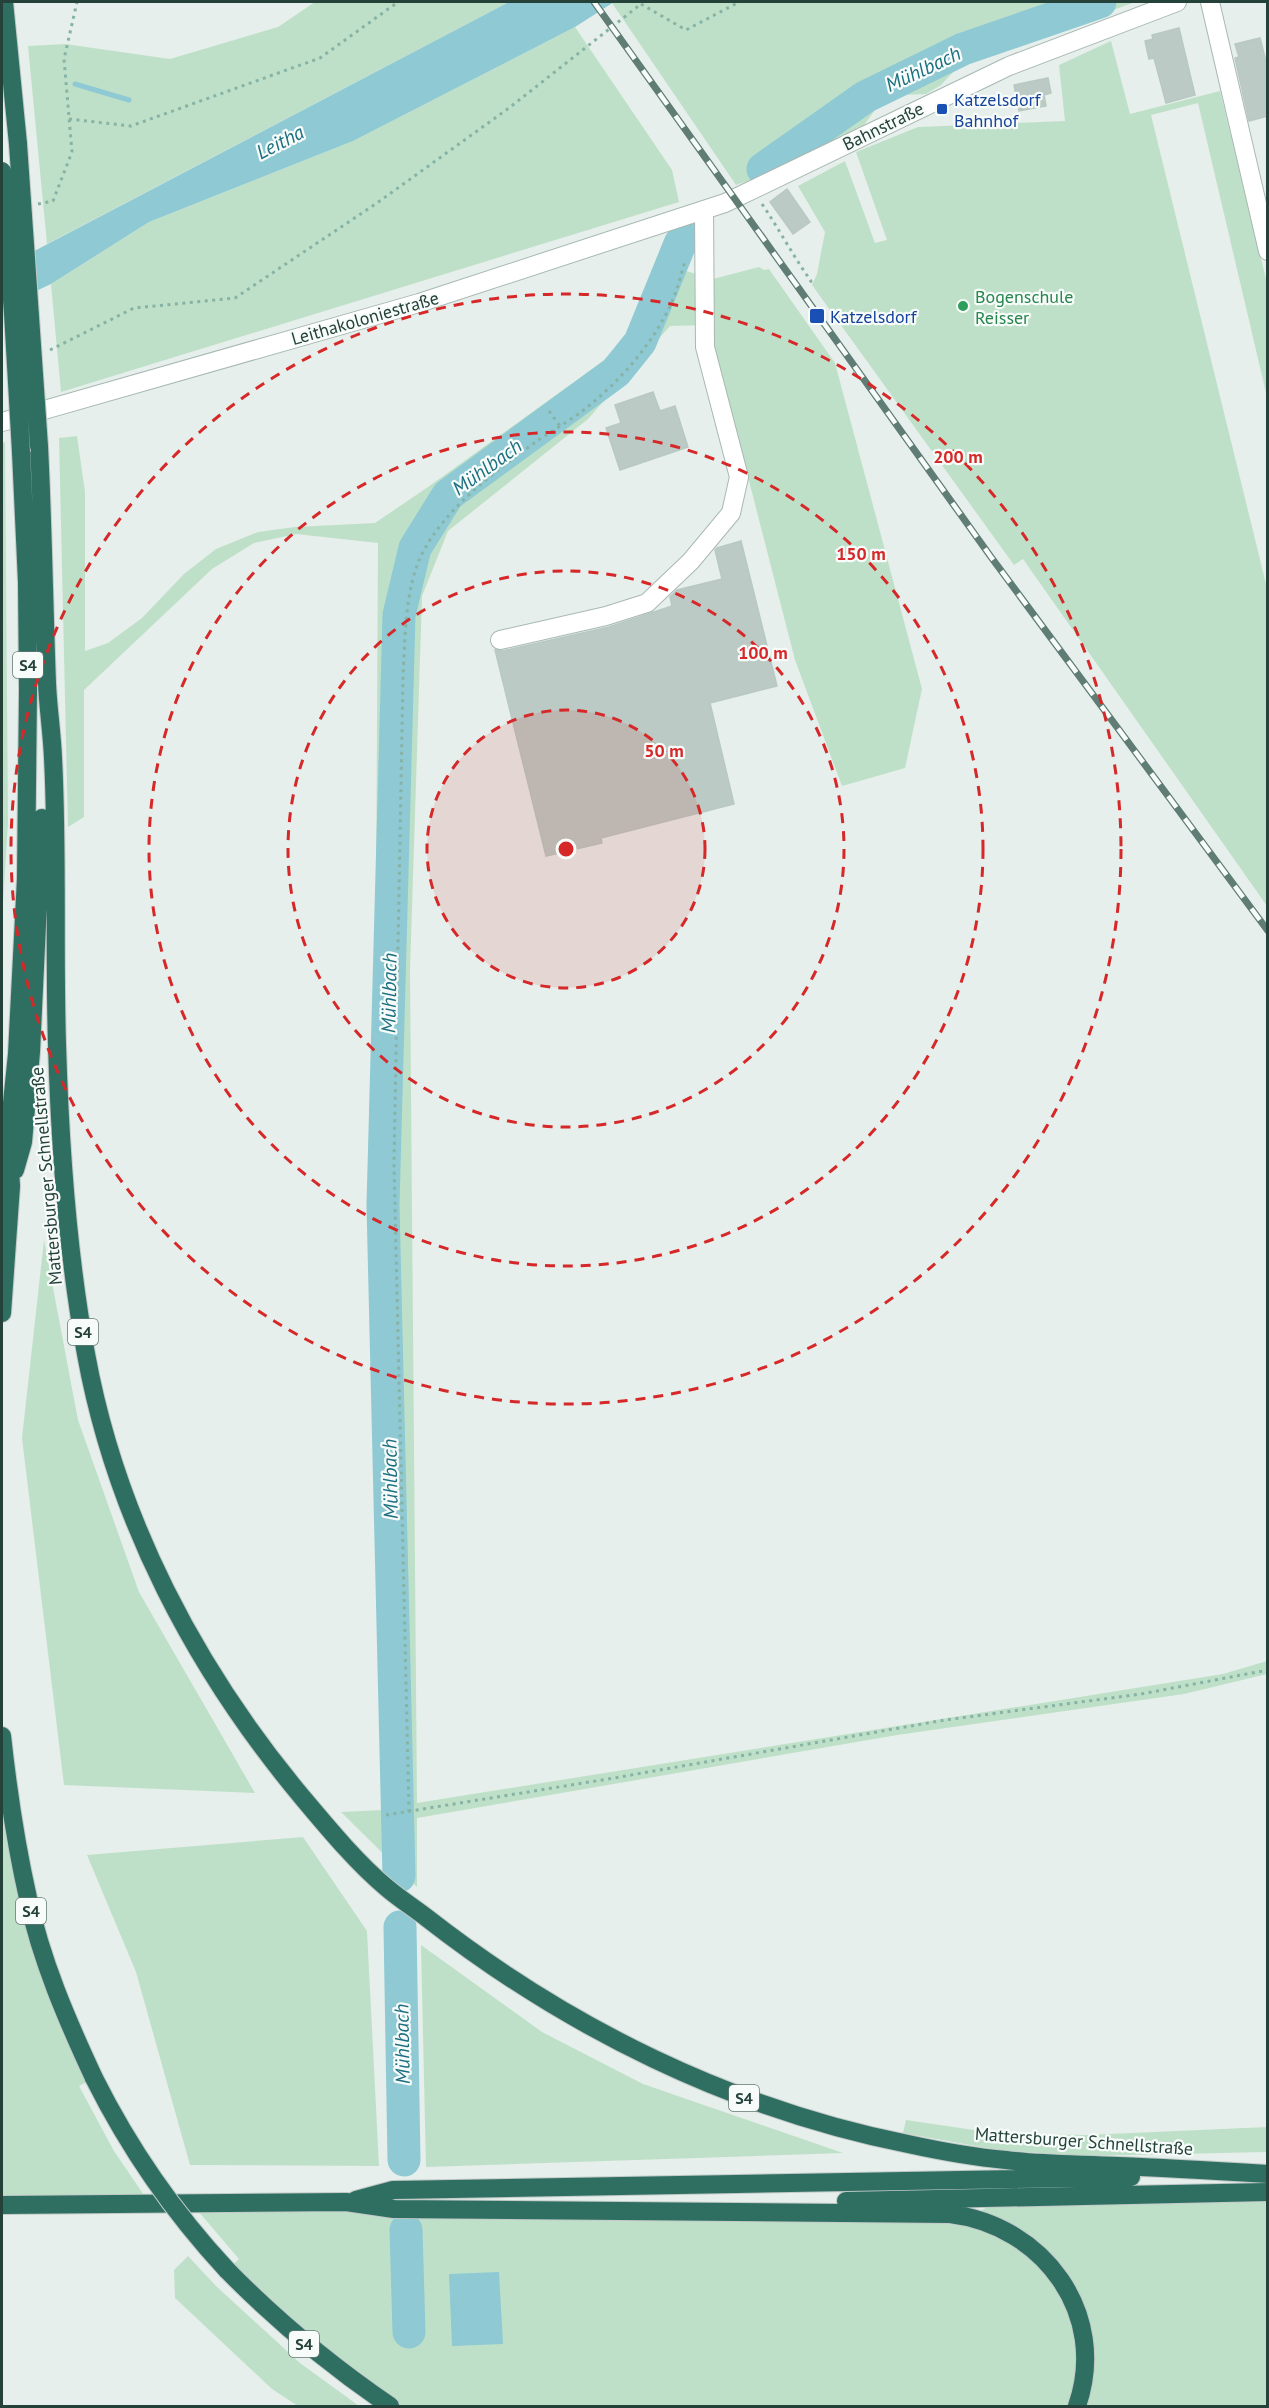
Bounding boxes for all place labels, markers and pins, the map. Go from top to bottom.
place label: Katzelsdorf Bahnhof [954,88,1042,132]
marker: Katzelsdorf Bahnhof [935,102,949,116]
place label: Bogenschule Reisser [975,285,1073,329]
marker: Bogenschule Reisser [956,299,970,313]
place label: Katzelsdorf [830,305,918,328]
marker: Katzelsdorf [808,307,826,325]
centre of rings [556,839,576,859]

